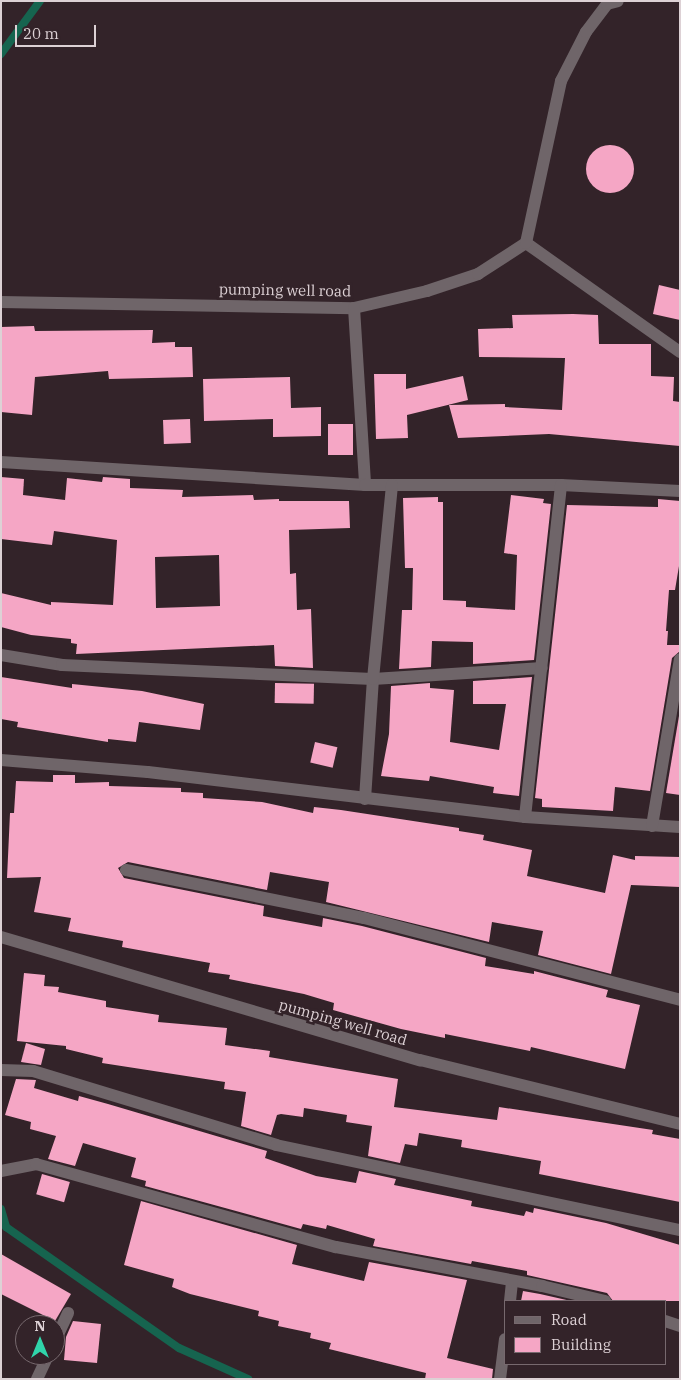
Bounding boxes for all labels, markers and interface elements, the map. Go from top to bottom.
scale bar [18,15,99,47]
text: 20 m [23,24,59,43]
street label: pumping well road [219,280,351,300]
street label: pumping well road [277,995,409,1049]
legend [503,1300,666,1365]
text: Road [551,1310,587,1329]
north arrow [15,1315,65,1365]
text: N [34,1317,46,1335]
text: Building [551,1335,611,1354]

